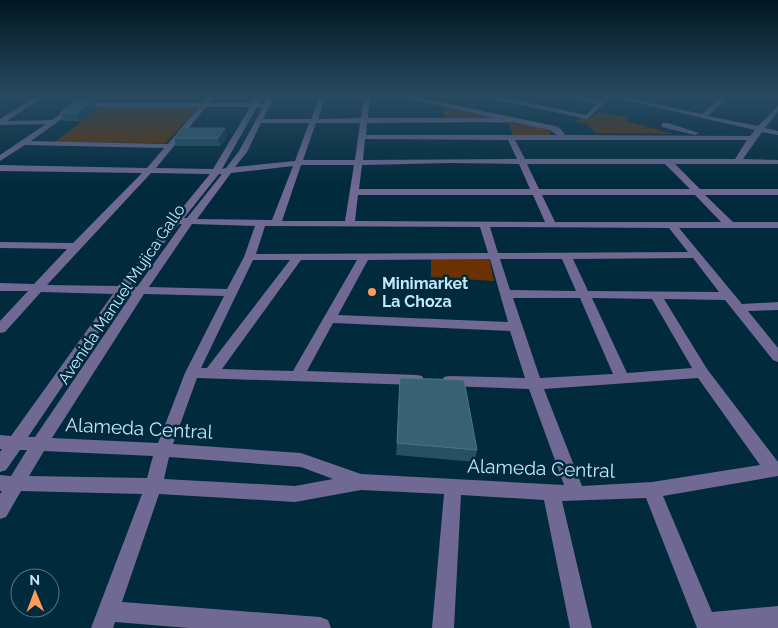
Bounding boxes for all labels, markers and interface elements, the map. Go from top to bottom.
street label: Avenida Manuel Mujica Gallo [54,201,189,388]
place label: Minimarket La Choza [382,274,468,311]
marker: Minimarket La Choza [366,286,378,298]
street label: Alameda Central [65,413,214,443]
street label: Alameda Central [467,454,616,482]
north arrow [10,568,60,618]
text: N [29,572,40,588]

